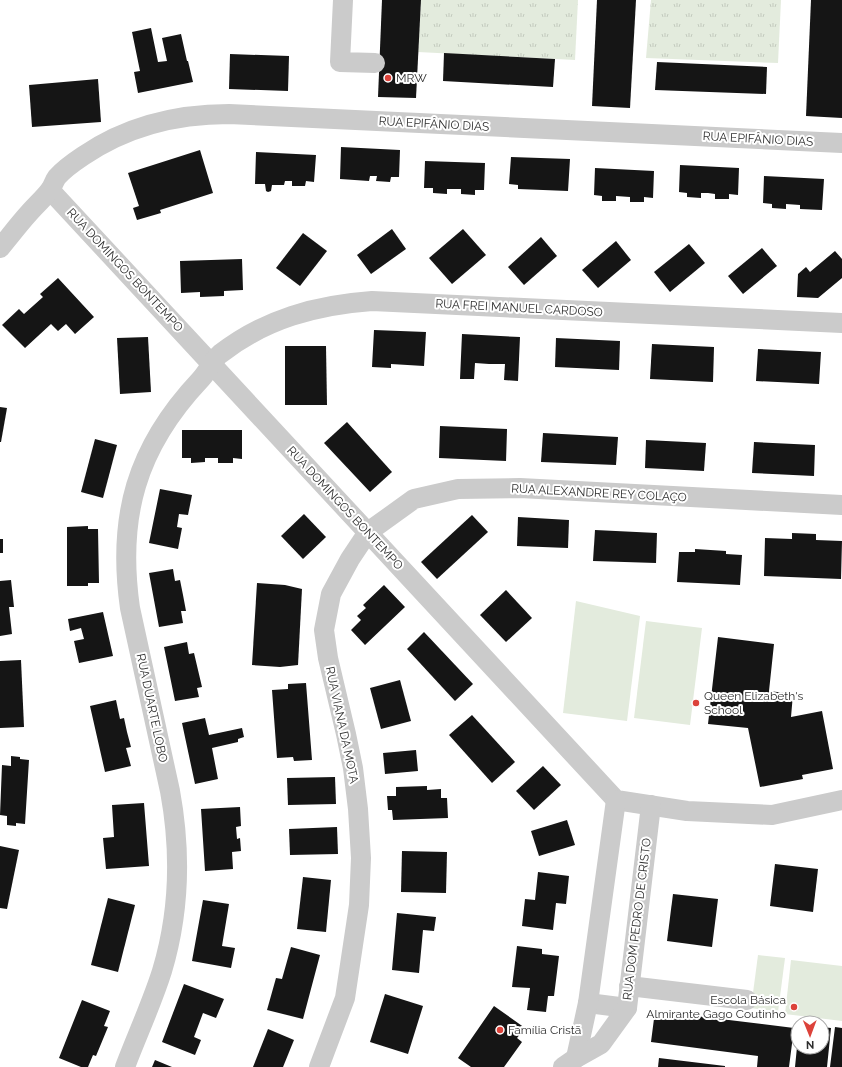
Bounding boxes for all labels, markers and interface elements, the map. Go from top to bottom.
place label: MRW [396,71,427,85]
marker: MRW [383,73,393,83]
street label: RUA EPIFÂNIO DIAS [378,114,490,134]
street label: RUA EPIFÂNIO DIAS [702,129,814,149]
street label: RUA DOMINGOS BONTEMPO [64,205,186,335]
street label: RUA FREI MANUEL CARDOSO [435,297,603,319]
street label: RUA DOMINGOS BONTEMPO [284,443,406,573]
street label: RUA ALEXANDRE REY COLAÇO [511,481,687,505]
street label: RUA DUARTE LOBO [134,652,170,764]
street label: RUA VIANA DA MOTA [323,665,361,785]
place label: Queen Elizabeth's School [704,689,803,717]
marker: Queen Elizabeth's School [691,698,701,708]
street label: RUA DOM PEDRO DE CRISTO [620,837,654,1001]
place label: Escola Básica Almirante Gago Coutinho [646,993,786,1021]
marker: Escola Básica Almirante Gago Coutinho [789,1002,799,1012]
north arrow [790,1015,830,1055]
place label: Família Cristã [508,1023,581,1037]
marker: Família Cristã [495,1025,505,1035]
text: N [806,1038,814,1051]

